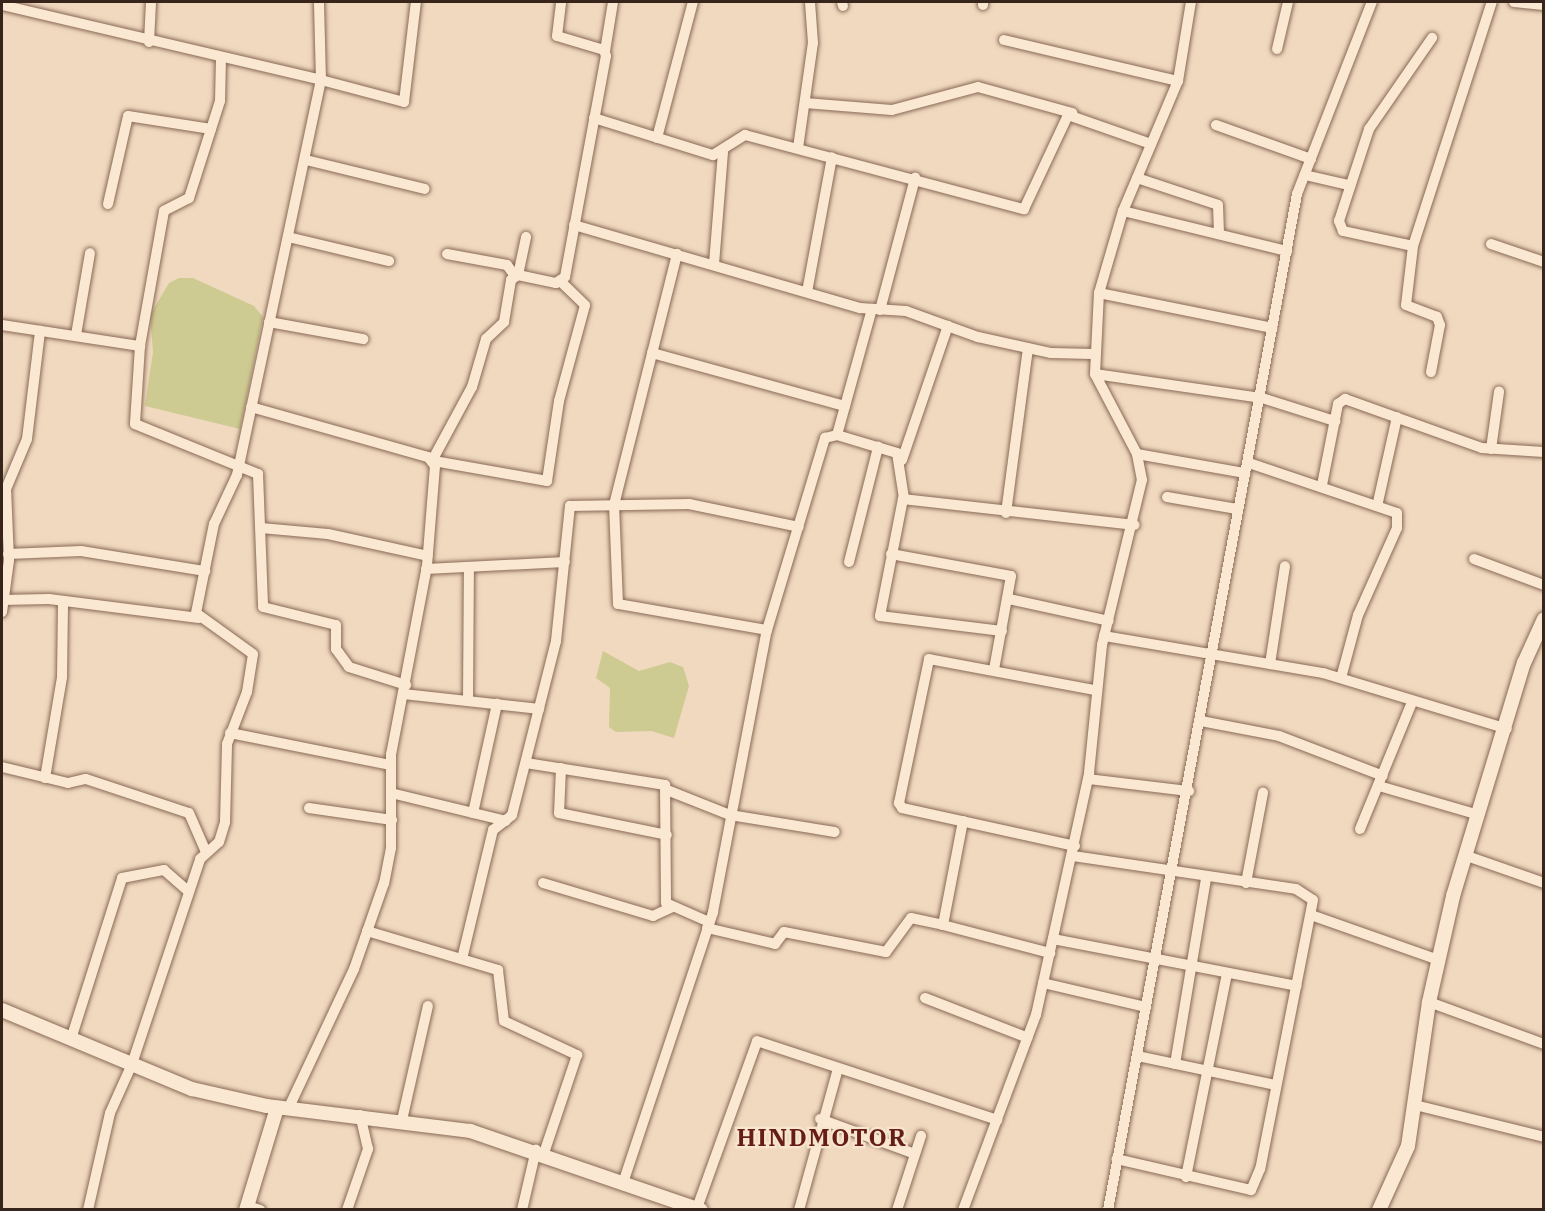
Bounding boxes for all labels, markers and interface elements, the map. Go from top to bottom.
district label: HINDMOTOR [737,1124,907,1152]

